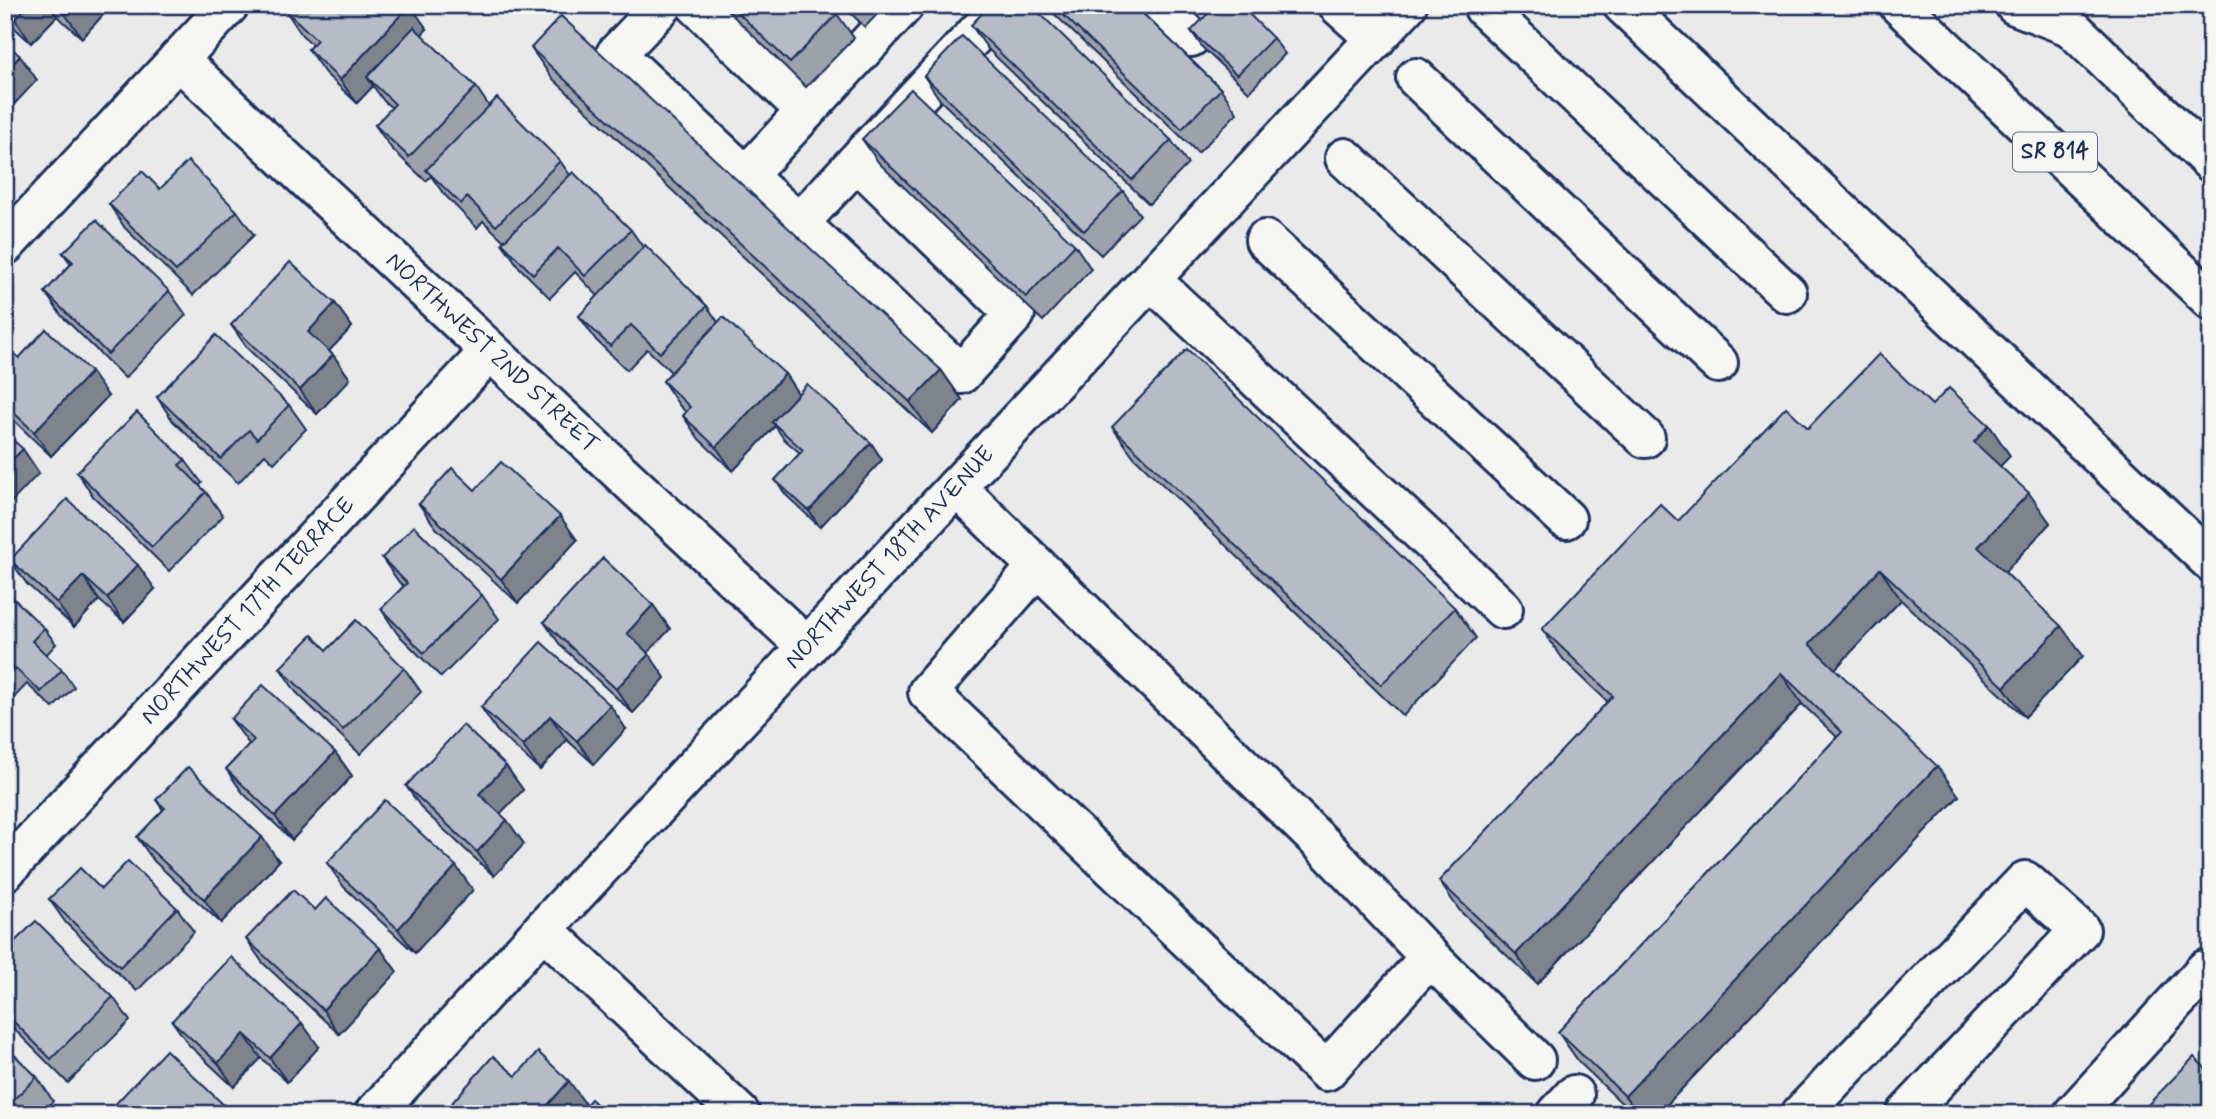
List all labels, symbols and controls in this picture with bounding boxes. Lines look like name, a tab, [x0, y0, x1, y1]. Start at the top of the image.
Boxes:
road number: SR 814	[2013, 132, 2097, 172]
street label: NORTHWEST 2ND STREET	[379, 246, 605, 460]
street label: NORTHWEST 18TH AVENUE	[778, 440, 1002, 676]
street label: NORTHWEST 17TH TERRACE	[134, 490, 362, 731]

